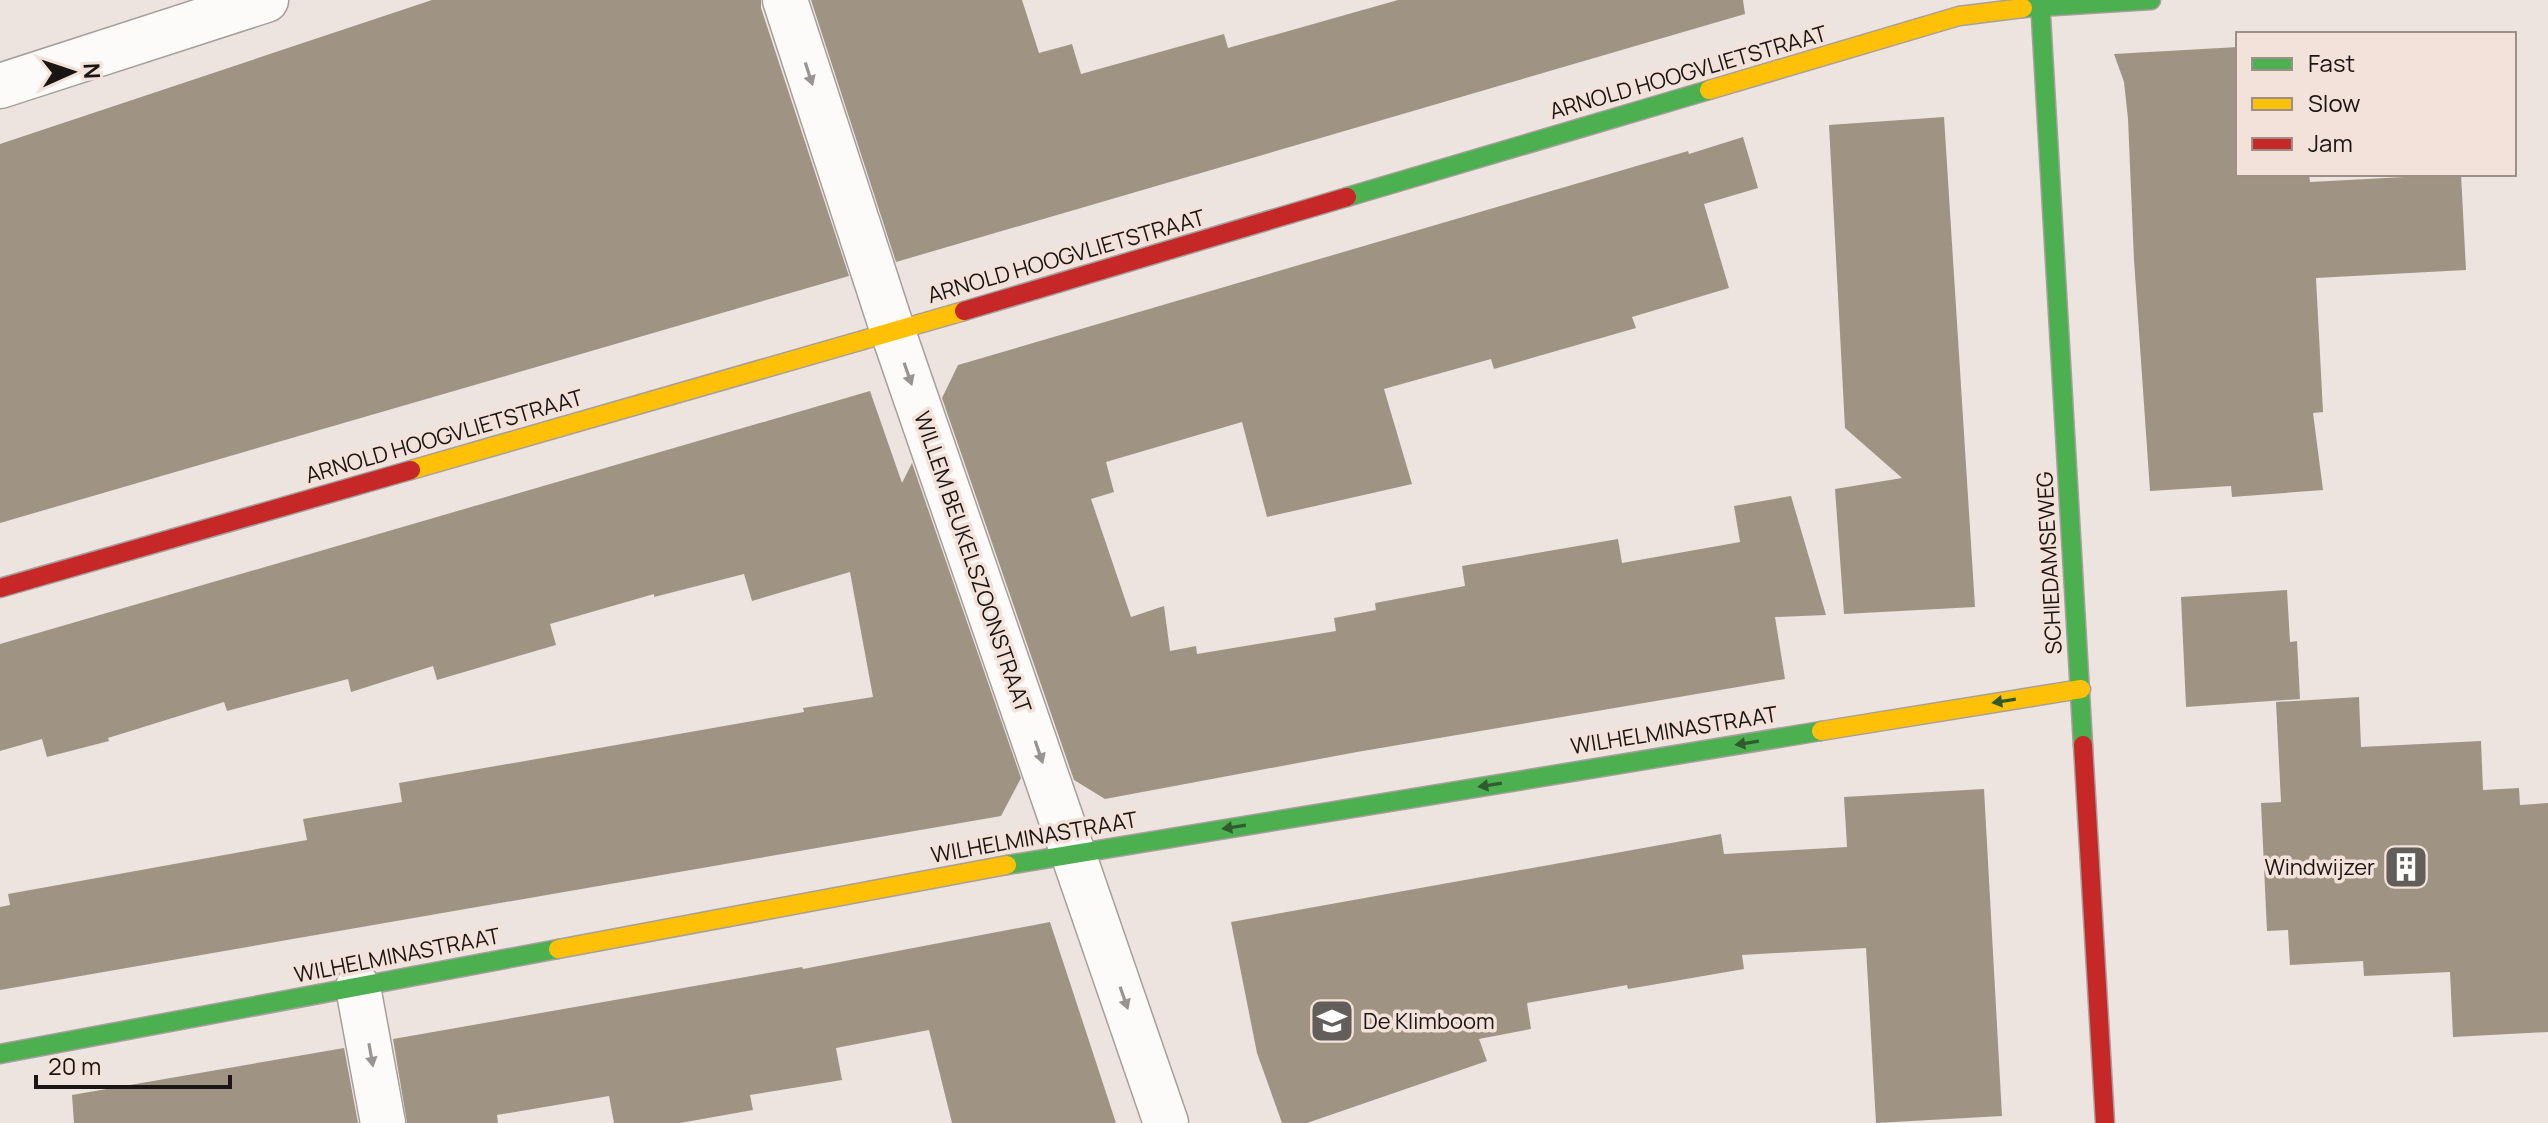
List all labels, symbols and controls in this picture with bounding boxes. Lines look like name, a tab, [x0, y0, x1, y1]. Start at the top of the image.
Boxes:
street label: ARNOLD HOOGVLIETSTRAAT	[1546, 18, 1830, 126]
north arrow	[32, 32, 112, 112]
legend	[2236, 32, 2516, 176]
text: Fast	[2308, 46, 2355, 79]
text: N	[77, 62, 107, 80]
one-way arrow	[803, 62, 816, 86]
text: Slow	[2308, 86, 2361, 119]
text: Jam	[2308, 126, 2353, 159]
street label: ARNOLD HOOGVLIETSTRAAT	[924, 202, 1208, 310]
one-way arrow	[902, 363, 915, 387]
street label: ARNOLD HOOGVLIETSTRAAT	[302, 382, 586, 490]
street label: WILLEM BEUKELSZOONSTRAAT	[907, 407, 1039, 717]
street label: SCHIEDAMSEWEG	[2029, 471, 2069, 655]
one-way arrow	[1991, 695, 2016, 707]
street label: WILHELMINASTRAAT	[1568, 699, 1780, 761]
one-way arrow	[1734, 737, 1759, 750]
one-way arrow	[1033, 740, 1046, 764]
one-way arrow	[1478, 779, 1503, 792]
street label: WILHELMINASTRAAT	[928, 804, 1140, 870]
one-way arrow	[1221, 821, 1246, 834]
building icon: Windwijzer	[2382, 843, 2430, 891]
place label: Windwijzer	[2265, 852, 2375, 882]
street label: WILHELMINASTRAAT	[292, 920, 502, 990]
one-way arrow	[1118, 986, 1130, 1010]
school or university icon: De Klimboom	[1308, 997, 1356, 1045]
place label: De Klimboom	[1363, 1006, 1495, 1036]
scale bar	[36, 1039, 230, 1089]
one-way arrow	[365, 1043, 377, 1068]
text: 20 m	[48, 1049, 101, 1082]

